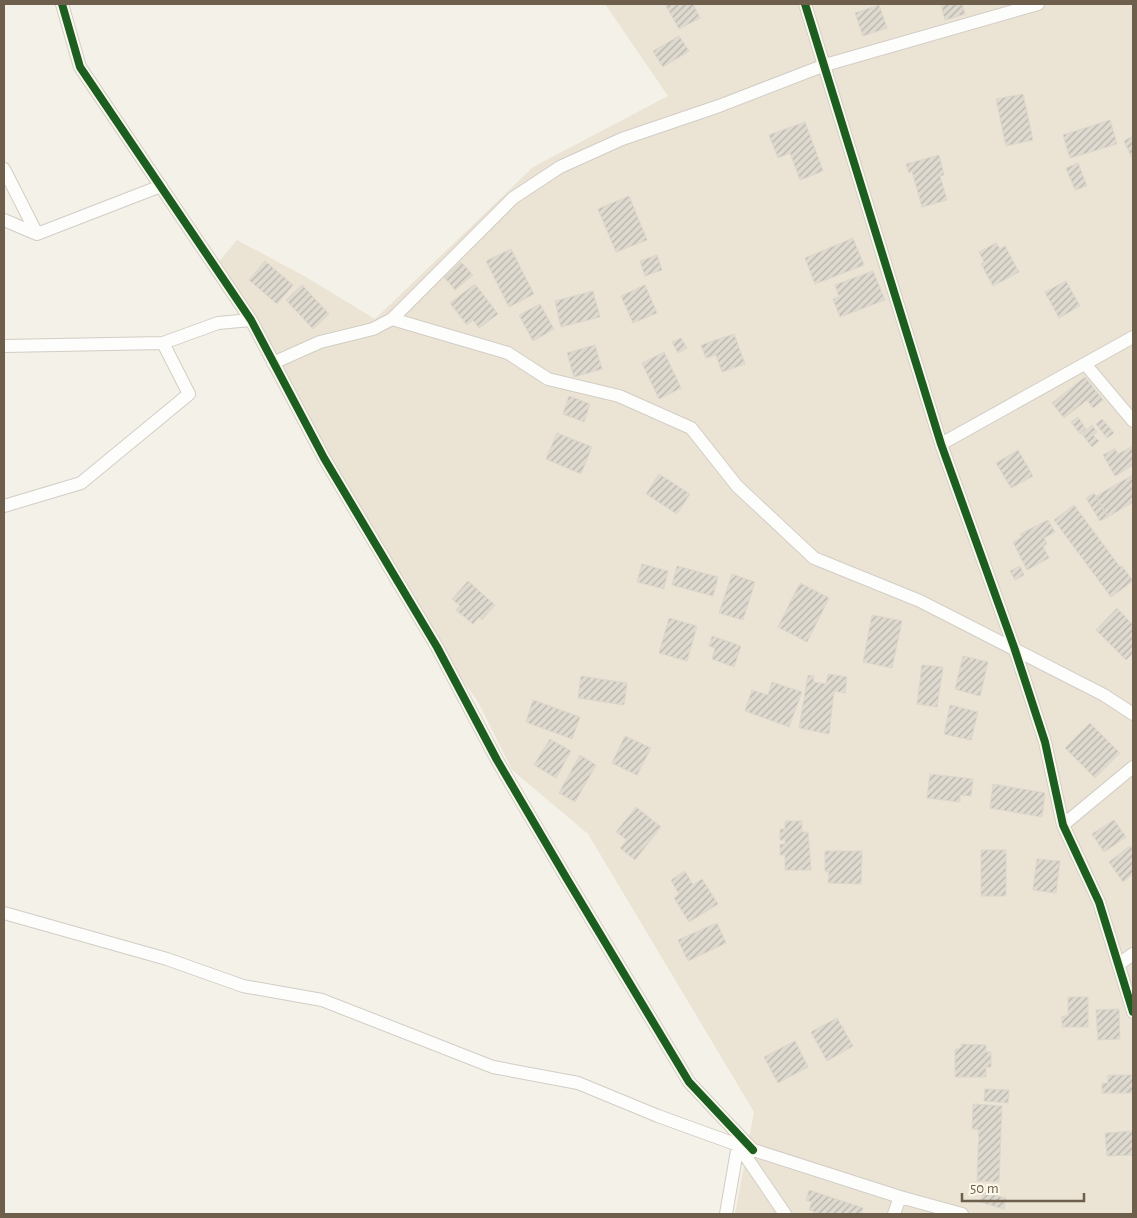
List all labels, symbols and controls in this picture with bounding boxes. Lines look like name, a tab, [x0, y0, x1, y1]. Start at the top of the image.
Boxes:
scale bar	[962, 1170, 1084, 1202]
text: 50 m	[970, 1181, 999, 1196]

